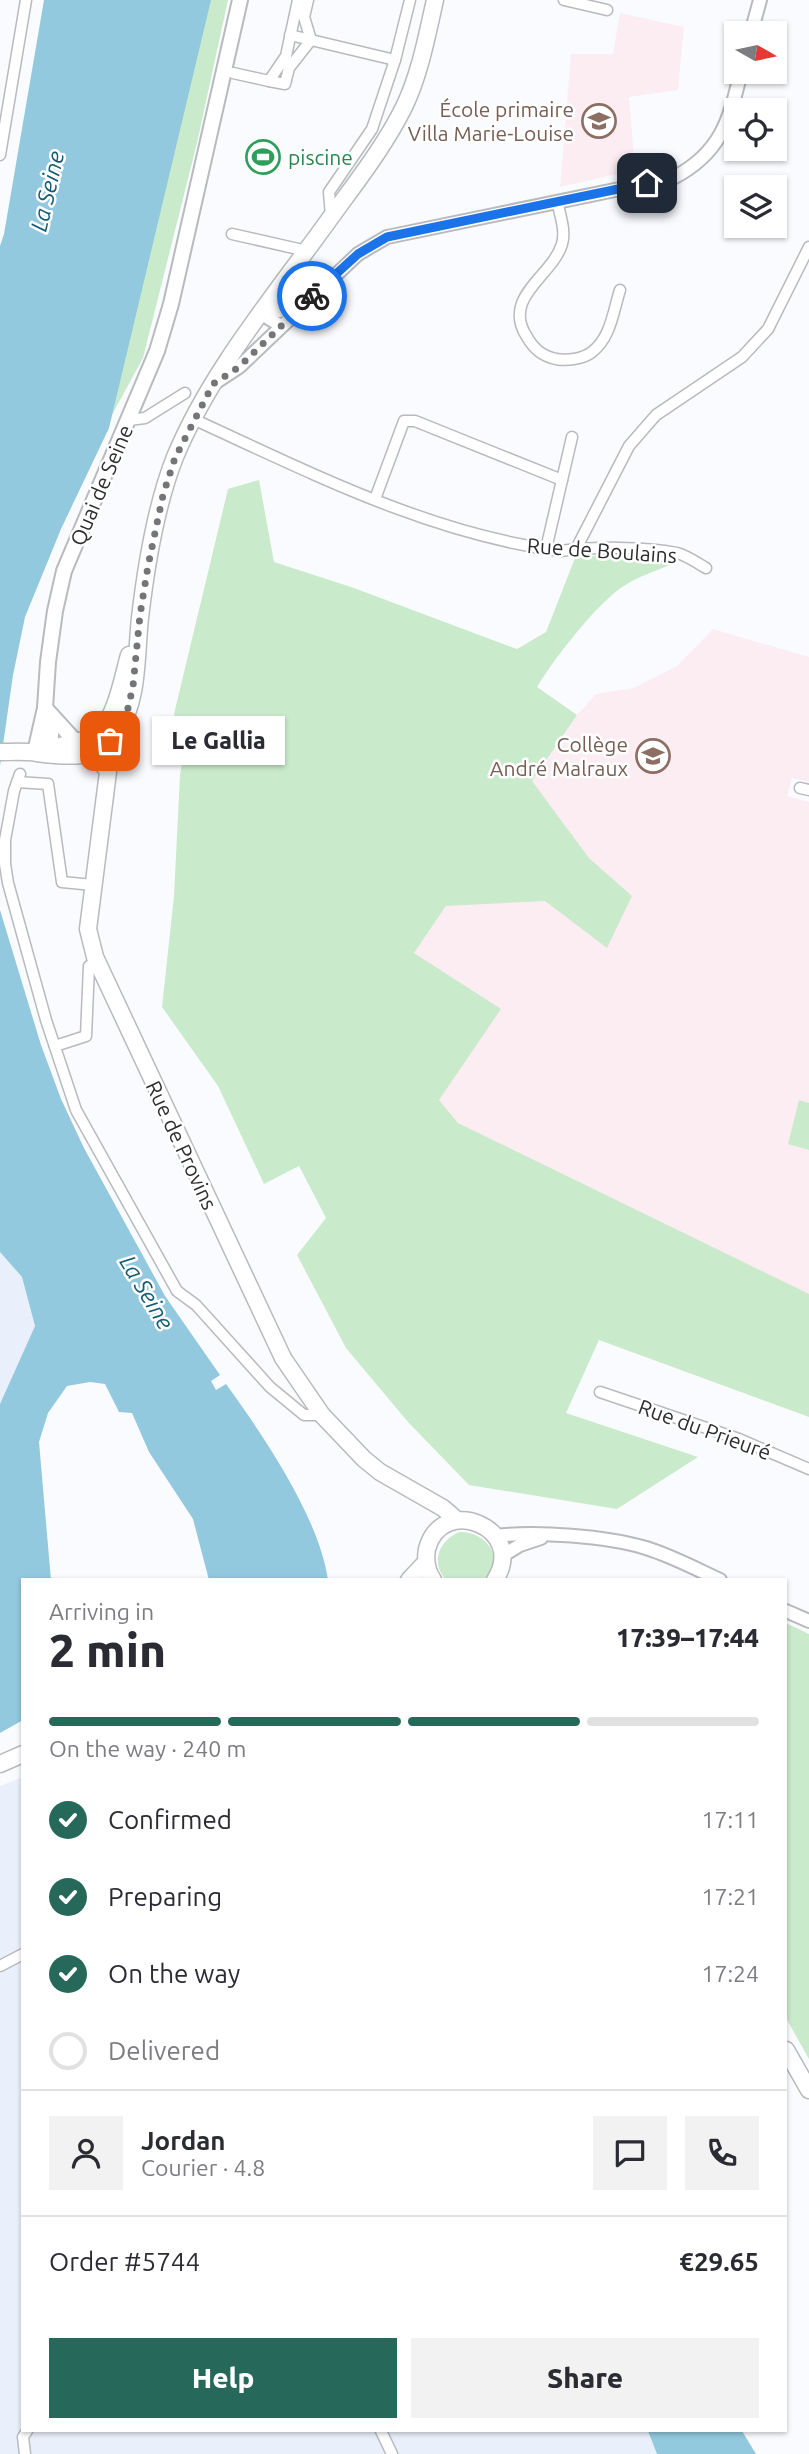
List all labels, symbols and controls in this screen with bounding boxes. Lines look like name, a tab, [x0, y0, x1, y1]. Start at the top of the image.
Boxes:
north arrow	[724, 21, 788, 84]
map controls	[724, 21, 787, 238]
place label: École primaire Villa Marie-Louise	[408, 97, 574, 145]
button: locate	[724, 98, 787, 161]
school or university icon: École primaire Villa Marie-Louise	[580, 102, 618, 140]
sports icon: piscine	[244, 138, 282, 176]
place label: piscine	[288, 145, 353, 169]
water label: La Seine	[26, 148, 68, 234]
pin	[617, 153, 677, 213]
icon: home	[628, 164, 666, 202]
button: layers	[724, 175, 787, 238]
courier	[277, 261, 347, 331]
icon: bike	[293, 277, 331, 315]
street label: Quai de Seine	[65, 421, 137, 549]
street label: Rue de Boulains	[526, 533, 678, 567]
pin	[80, 711, 140, 771]
callout: Le Gallia	[152, 716, 285, 766]
icon: bag	[91, 722, 129, 760]
text: Le Gallia	[171, 728, 266, 753]
place label: Collège André Malraux	[490, 732, 628, 780]
school or university icon: Collège André Malraux	[634, 737, 672, 775]
street label: Rue de Provins	[142, 1077, 222, 1213]
water label: La Seine	[115, 1251, 179, 1334]
street label: Rue du Prieuré	[635, 1394, 775, 1464]
text: Arriving in	[49, 1599, 154, 1624]
text: 17:39–17:44	[616, 1623, 759, 1652]
text: 2 min	[49, 1624, 166, 1676]
text: On the way · 240 m	[49, 1736, 246, 1761]
icon: check	[49, 1801, 87, 1839]
text: Confirmed	[108, 1805, 232, 1834]
text: 17:11	[701, 1807, 759, 1832]
icon: check	[49, 1878, 87, 1916]
text: Preparing	[108, 1882, 222, 1911]
text: 17:21	[701, 1884, 759, 1909]
icon: check	[49, 1955, 87, 1993]
text: On the way	[108, 1959, 240, 1988]
text: 17:24	[701, 1961, 759, 1986]
text: Delivered	[108, 2036, 220, 2065]
button: person	[49, 2116, 123, 2190]
button: chat	[593, 2116, 667, 2190]
button: phone	[685, 2116, 759, 2190]
text: Jordan	[141, 2126, 226, 2155]
text: Courier · 4.8	[141, 2155, 265, 2180]
text: Order #5744	[49, 2247, 200, 2276]
text: €29.65	[679, 2247, 759, 2276]
button: Help	[49, 2338, 397, 2418]
button: Share	[411, 2338, 759, 2418]

